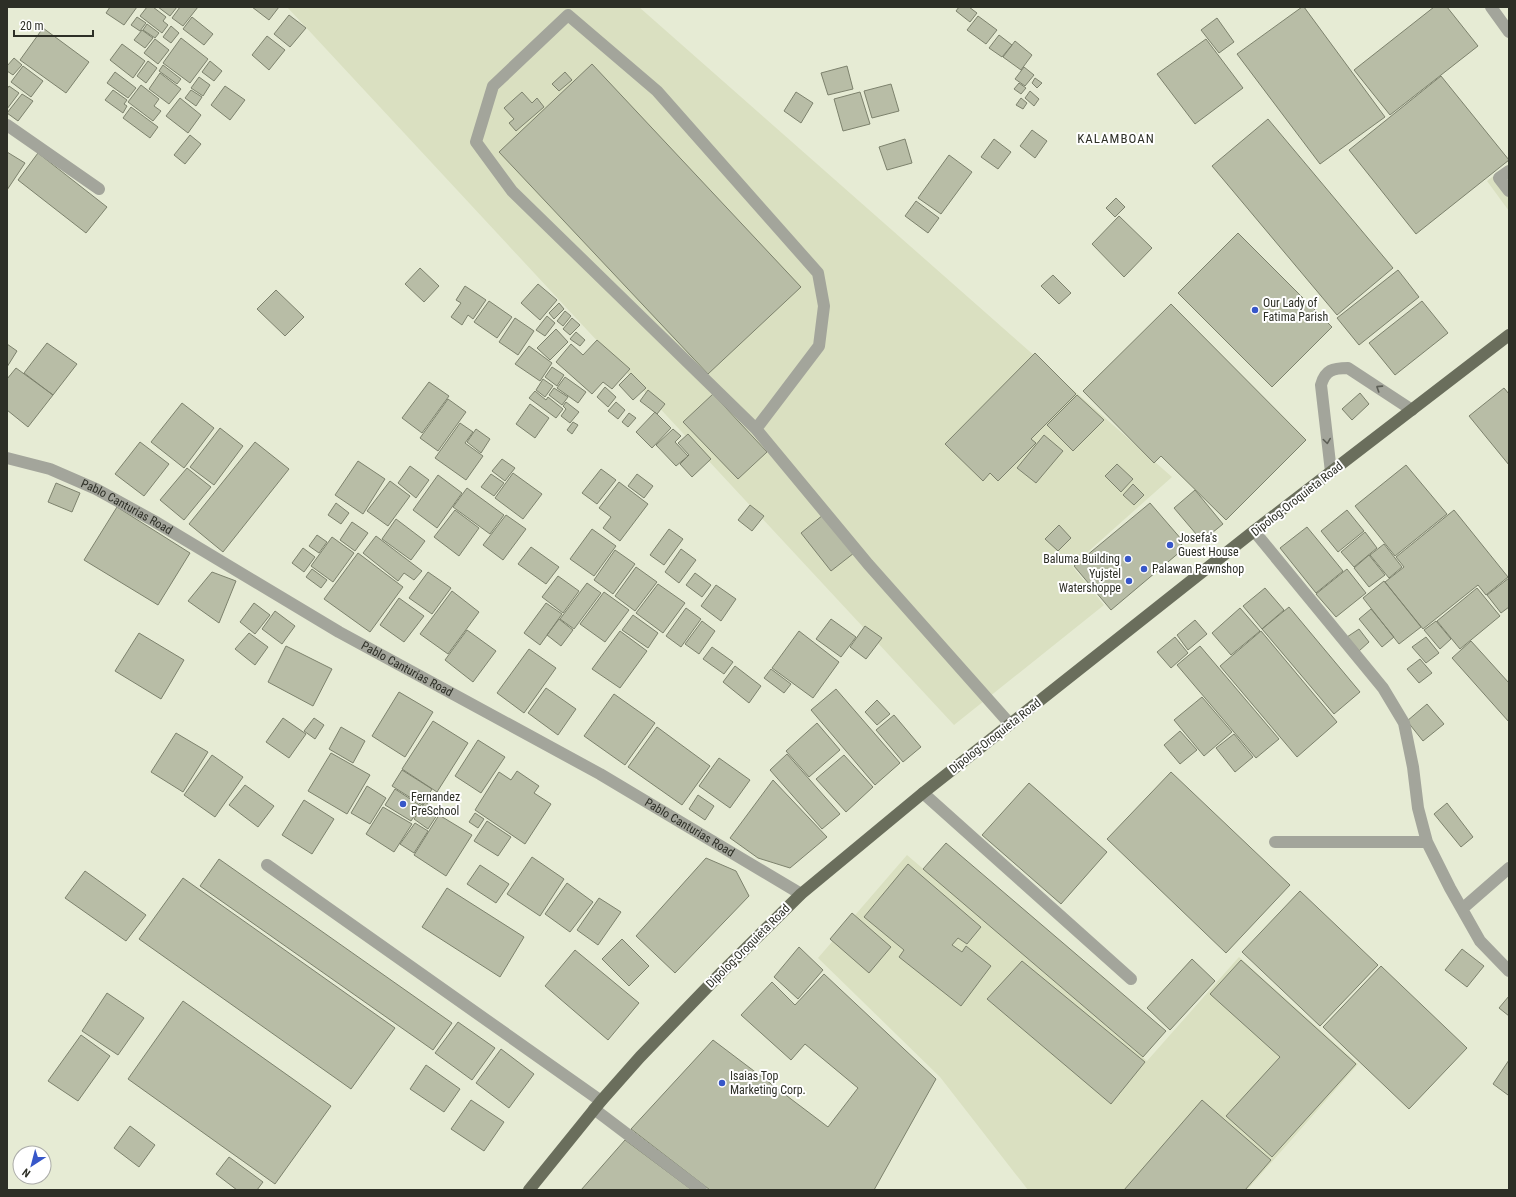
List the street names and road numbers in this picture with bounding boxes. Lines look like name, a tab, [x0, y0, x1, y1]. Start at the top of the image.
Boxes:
street label: Dipolog-Oroquieta Road	[1248, 459, 1346, 539]
street label: Pablo Canturias Road	[79, 476, 175, 537]
street label: Pablo Canturias Road	[359, 638, 455, 700]
street label: Dipolog-Oroquieta Road	[946, 696, 1044, 776]
street label: Pablo Canturias Road	[642, 795, 737, 860]
street label: Dipolog-Oroquieta Road	[703, 901, 793, 991]

